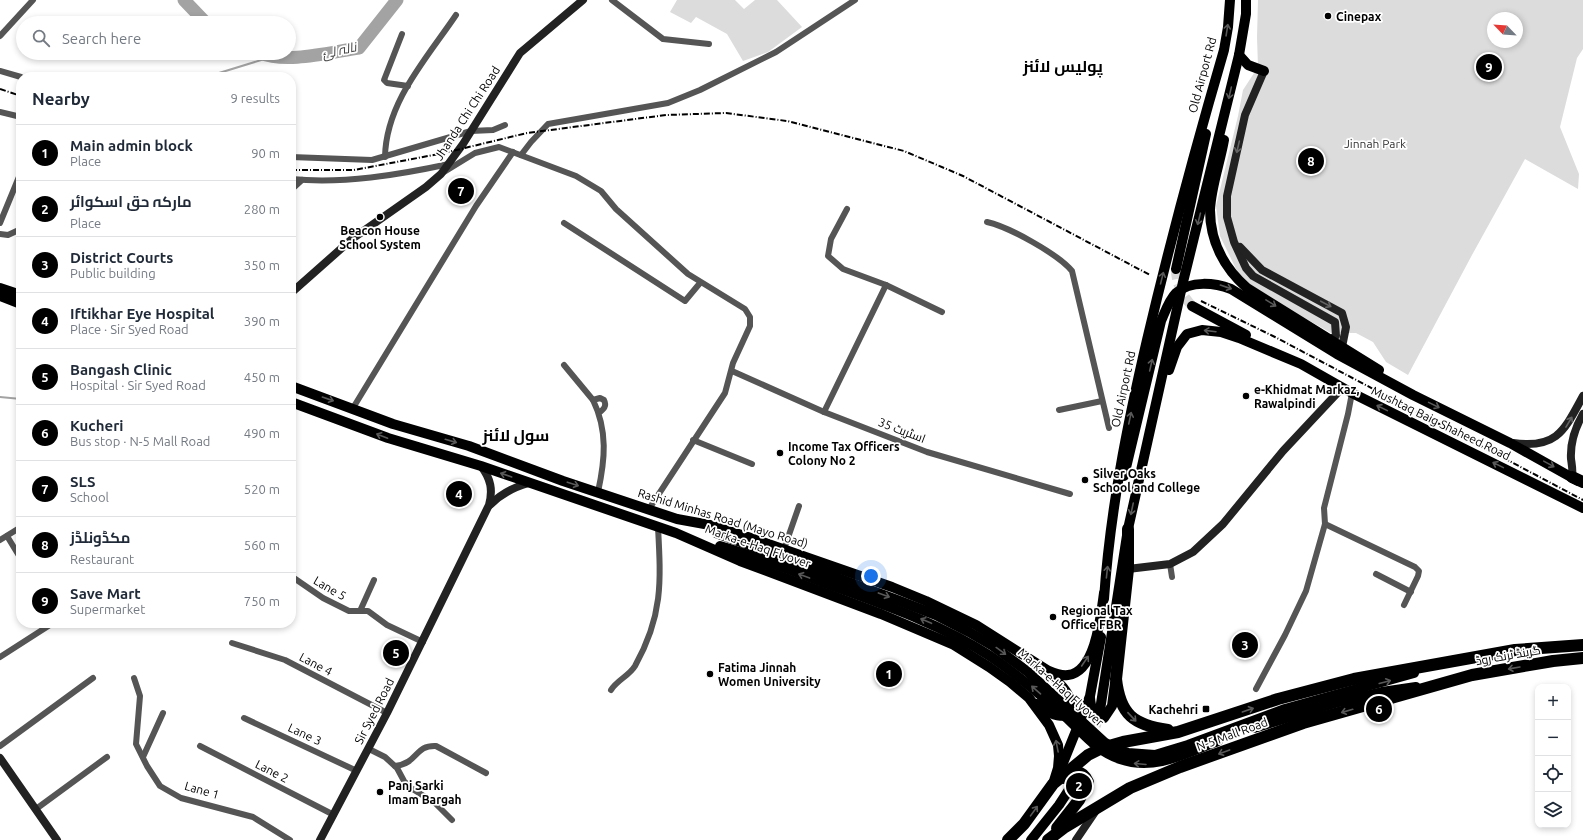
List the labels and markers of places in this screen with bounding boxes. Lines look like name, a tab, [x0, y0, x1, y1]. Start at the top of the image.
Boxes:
place label: Cinepax	[1336, 10, 1382, 23]
marker: Cinepax	[1323, 11, 1333, 21]
pin: 9	[1476, 52, 1502, 82]
pin: 8	[1298, 146, 1324, 176]
pin: 7	[448, 176, 474, 206]
marker: Beacon House School System	[375, 212, 385, 222]
place label: Beacon House School System	[339, 224, 421, 251]
place label: e-Khidmat Markaz, Rawalpindi	[1254, 383, 1360, 410]
marker: e-Khidmat Markaz, Rawalpindi	[1241, 391, 1251, 401]
place label: Income Tax Officers Colony No 2	[788, 440, 900, 467]
marker: Income Tax Officers Colony No 2	[775, 448, 785, 458]
place label: Silver Oaks School and College	[1093, 467, 1200, 494]
marker: Silver Oaks School and College	[1080, 475, 1090, 485]
pin: 4	[446, 479, 472, 509]
place label: Regional Tax Office FBR	[1061, 604, 1133, 631]
marker: Regional Tax Office FBR	[1048, 612, 1058, 622]
pin: 3	[1232, 630, 1258, 660]
pin: 5	[383, 638, 409, 668]
pin: 1	[876, 659, 902, 689]
place label: Fatima Jinnah Women University	[718, 661, 821, 688]
marker: Fatima Jinnah Women University	[705, 669, 715, 679]
pin: 6	[1366, 694, 1392, 724]
place label: Kachehri	[1148, 703, 1198, 716]
marker: Kachehri	[1201, 704, 1211, 714]
pin: 2	[1066, 771, 1092, 801]
place label: Panj Sarki Imam Bargah	[388, 779, 462, 806]
marker: Panj Sarki Imam Bargah	[375, 787, 385, 797]

